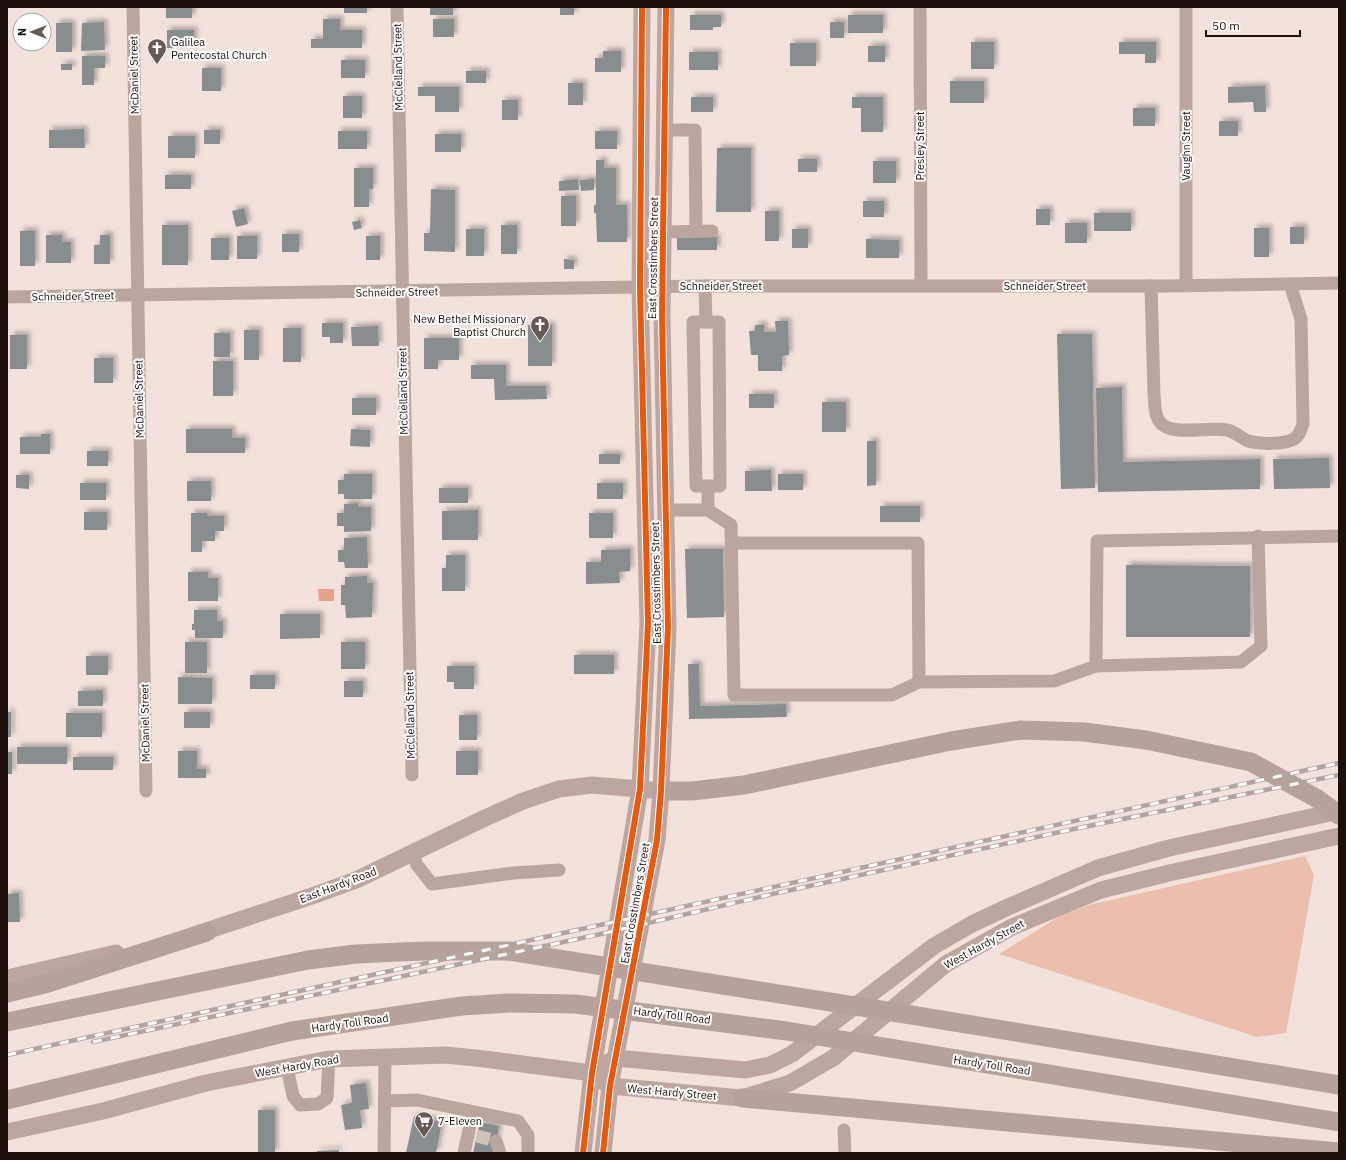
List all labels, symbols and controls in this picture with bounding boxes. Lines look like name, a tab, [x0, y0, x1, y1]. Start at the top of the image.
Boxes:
north arrow	[12, 12, 52, 52]
scale bar	[1206, 12, 1300, 38]
text: 50 m	[1212, 18, 1240, 33]
street label: McClelland Street	[390, 23, 406, 111]
text: N	[15, 28, 29, 36]
street label: McDaniel Street	[126, 35, 142, 114]
place label: Galilea Pentecostal Church	[171, 35, 267, 62]
church icon: Galilea Pentecostal Church	[146, 37, 168, 65]
street label: Presley Street	[913, 111, 927, 181]
street label: Vaughn Street	[1179, 111, 1193, 181]
street label: East Crosstimbers Street	[645, 197, 661, 319]
street label: Schneider Street	[680, 279, 762, 293]
street label: Schneider Street	[1004, 279, 1086, 293]
street label: Schneider Street	[356, 284, 438, 300]
street label: Schneider Street	[32, 288, 114, 304]
place label: New Bethel Missionary Baptist Church	[413, 312, 527, 339]
church icon: New Bethel Missionary Baptist Church	[529, 314, 551, 342]
street label: McClelland Street	[395, 347, 411, 435]
street label: McDaniel Street	[131, 359, 147, 438]
street label: East Crosstimbers Street	[648, 522, 664, 644]
street label: McClelland Street	[402, 671, 418, 759]
street label: McDaniel Street	[137, 683, 153, 762]
street label: East Crosstimbers Street	[617, 841, 653, 964]
street label: East Hardy Road	[297, 864, 379, 906]
street label: West Hardy Street	[941, 916, 1027, 972]
street label: Hardy Toll Road	[633, 1003, 711, 1027]
street label: Hardy Toll Road	[311, 1011, 389, 1035]
street label: West Hardy Road	[254, 1052, 340, 1080]
street label: Hardy Toll Road	[953, 1052, 1031, 1078]
street label: West Hardy Street	[627, 1081, 717, 1103]
supermarket icon: 7-Eleven	[413, 1110, 435, 1138]
place label: 7-Eleven	[438, 1114, 482, 1128]

